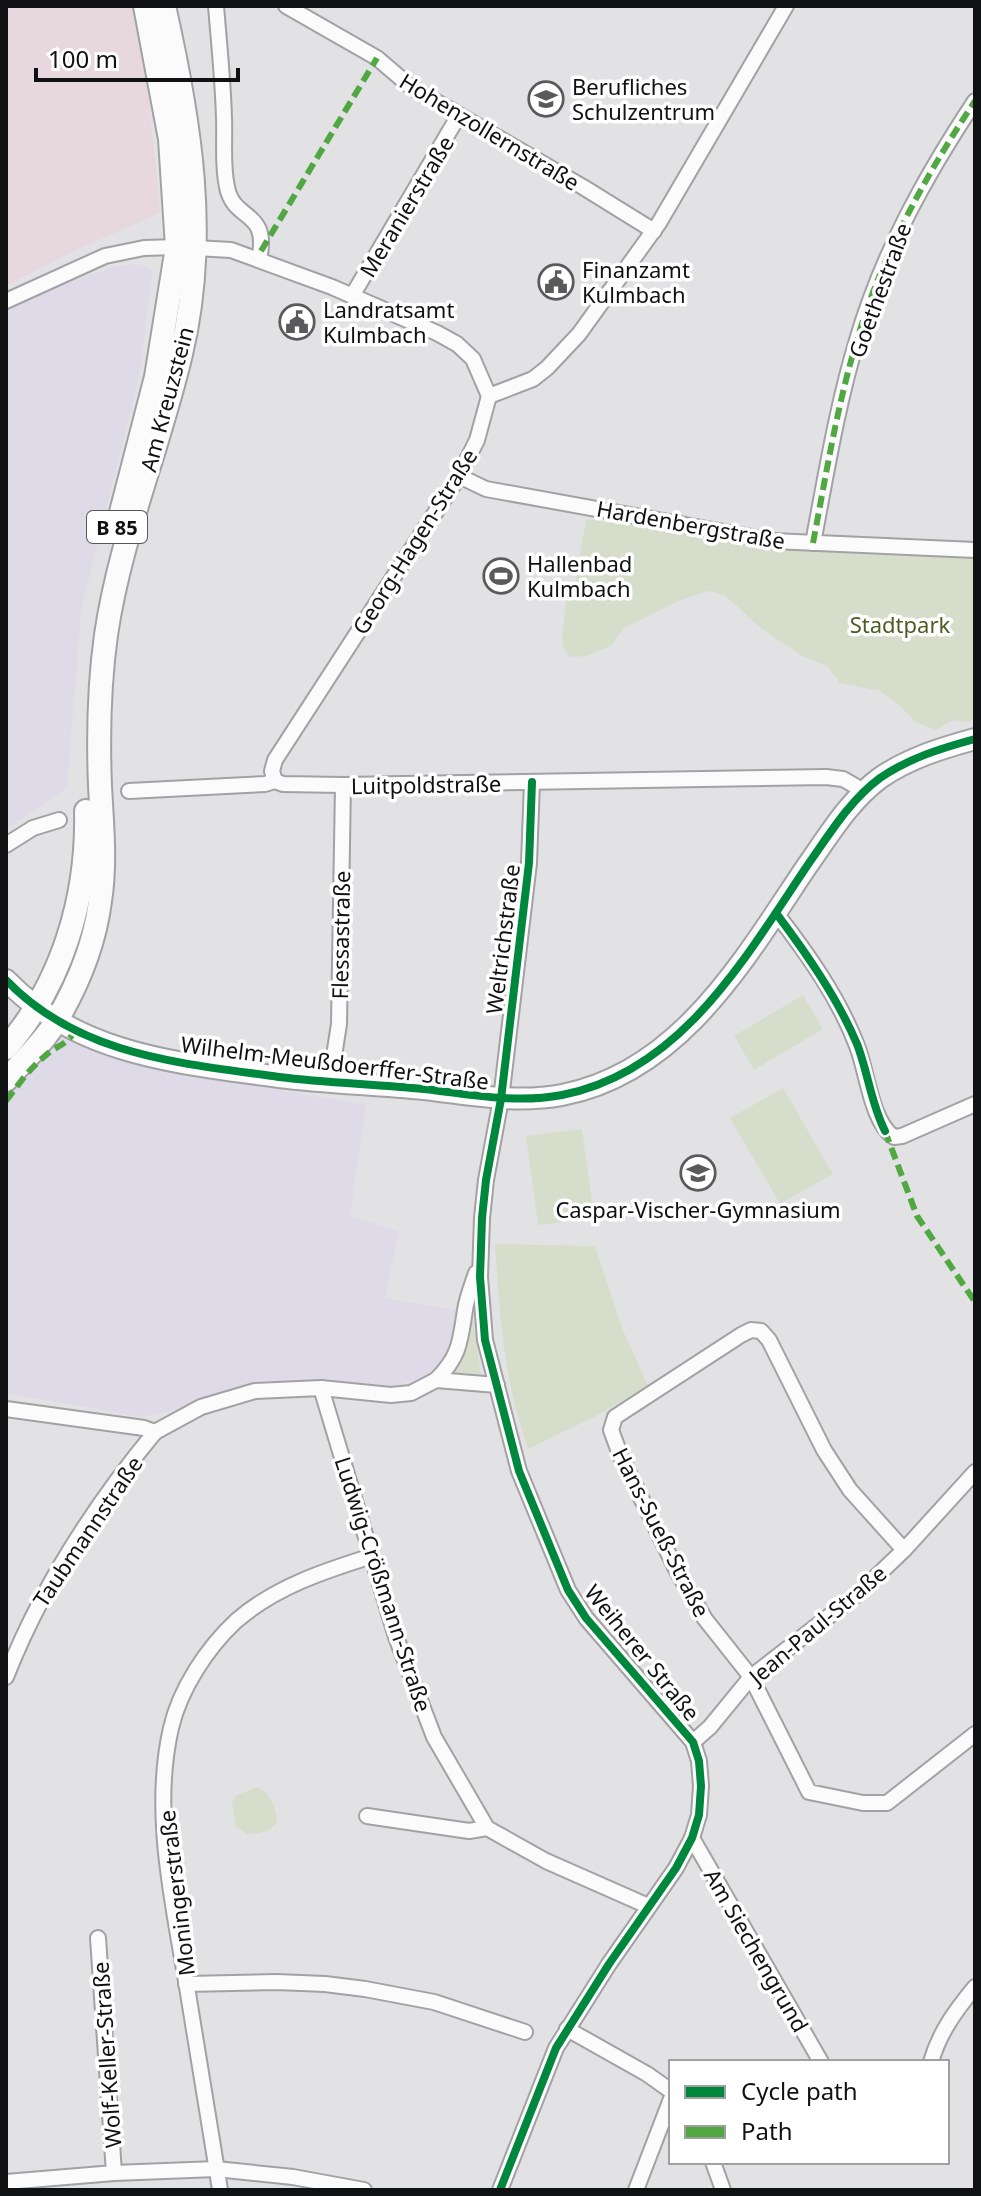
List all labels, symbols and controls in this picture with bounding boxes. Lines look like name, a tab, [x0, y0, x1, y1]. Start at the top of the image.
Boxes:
scale bar	[36, 32, 238, 82]
text: 100 m	[48, 42, 118, 75]
street label: Hohenzollernstraße	[394, 65, 586, 197]
place label: Berufliches Schulzentrum	[572, 71, 715, 126]
school or university icon: Berufliches Schulzentrum	[527, 80, 565, 118]
street label: Meranierstraße	[352, 130, 460, 282]
street label: Goethestraße	[841, 218, 917, 362]
place label: Finanzamt Kulmbach	[582, 254, 690, 309]
public building icon: Finanzamt Kulmbach	[537, 263, 575, 301]
place label: Landratsamt Kulmbach	[323, 294, 454, 349]
public building icon: Landratsamt Kulmbach	[278, 303, 316, 341]
street label: Am Kreuzstein	[132, 323, 200, 475]
street label: Georg-Hagen-Straße	[345, 442, 483, 640]
street label: Hardenbergstraße	[594, 493, 788, 555]
road number: B 85	[87, 511, 147, 543]
place label: Hallenbad Kulmbach	[527, 548, 632, 603]
sports icon: Hallenbad Kulmbach	[482, 557, 520, 595]
park label: Stadtpark	[850, 609, 951, 639]
street label: Luitpoldstraße	[350, 768, 502, 800]
street label: Weltrichstraße	[478, 862, 526, 1016]
street label: Flessastraße	[324, 870, 356, 1000]
street label: Wilhelm-Meußdoerffer-Straße	[179, 1028, 491, 1096]
school or university icon: Caspar-Vischer-Gymnasium	[679, 1154, 717, 1192]
place label: Caspar-Vischer-Gymnasium	[555, 1194, 841, 1224]
street label: Hans-Sueß-Straße	[606, 1442, 718, 1622]
street label: Taubmannstraße	[25, 1450, 149, 1612]
street label: Ludwig-Crößmann-Straße	[329, 1453, 439, 1715]
street label: Jean-Paul-Straße	[740, 1558, 892, 1692]
street label: Weiherer Straße	[579, 1578, 707, 1726]
street label: Moningerstraße	[151, 1808, 201, 1978]
street label: Am Siechengrund	[698, 1863, 816, 2037]
street label: Wolf-Keller-Straße	[85, 1961, 127, 2149]
legend	[669, 2060, 949, 2164]
text: Cycle path	[741, 2074, 858, 2107]
text: Path	[741, 2114, 792, 2147]

